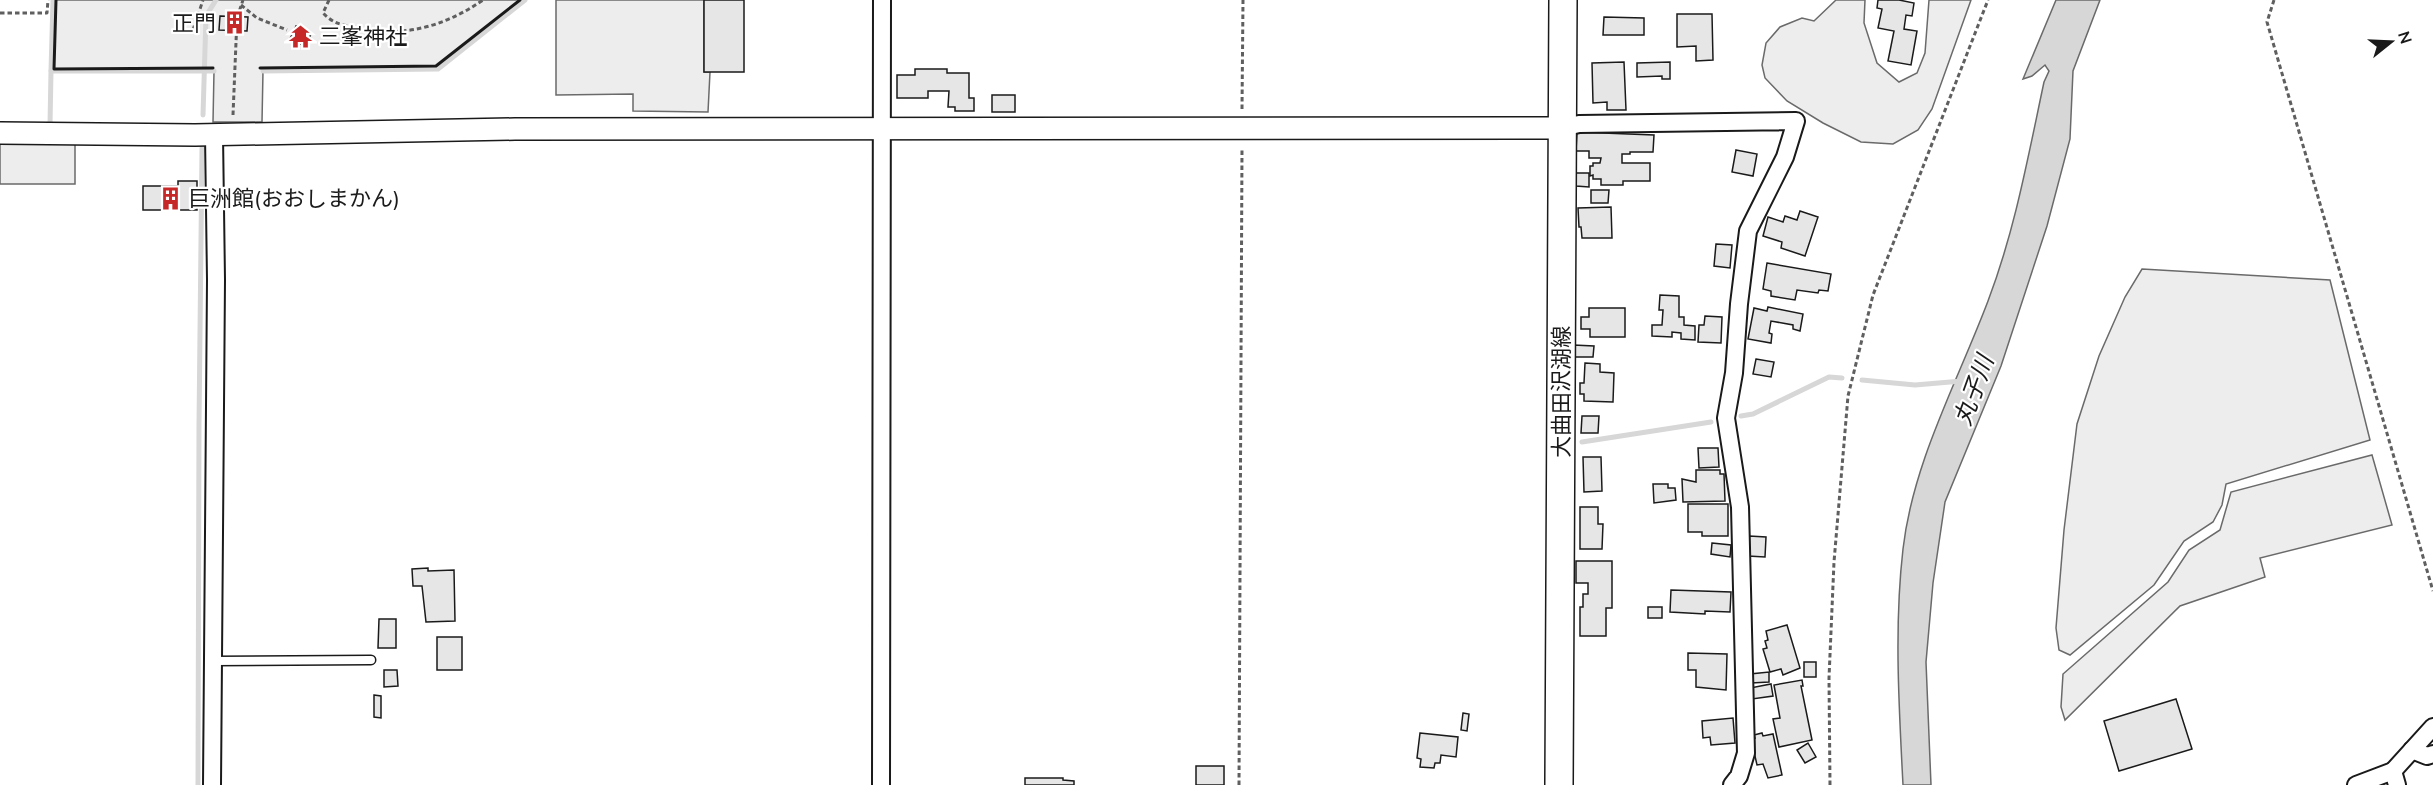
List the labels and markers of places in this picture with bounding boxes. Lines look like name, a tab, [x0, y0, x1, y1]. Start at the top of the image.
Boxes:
place label: 正門	[172, 9, 216, 37]
building icon: 正門	[221, 10, 247, 36]
place label: 三峯神社	[319, 22, 407, 50]
temple icon: 三峯神社	[288, 23, 314, 49]
place label: 巨洲館(おおしまかん)	[188, 184, 400, 212]
building icon: 巨洲館(おおしまかん)	[157, 185, 183, 211]

